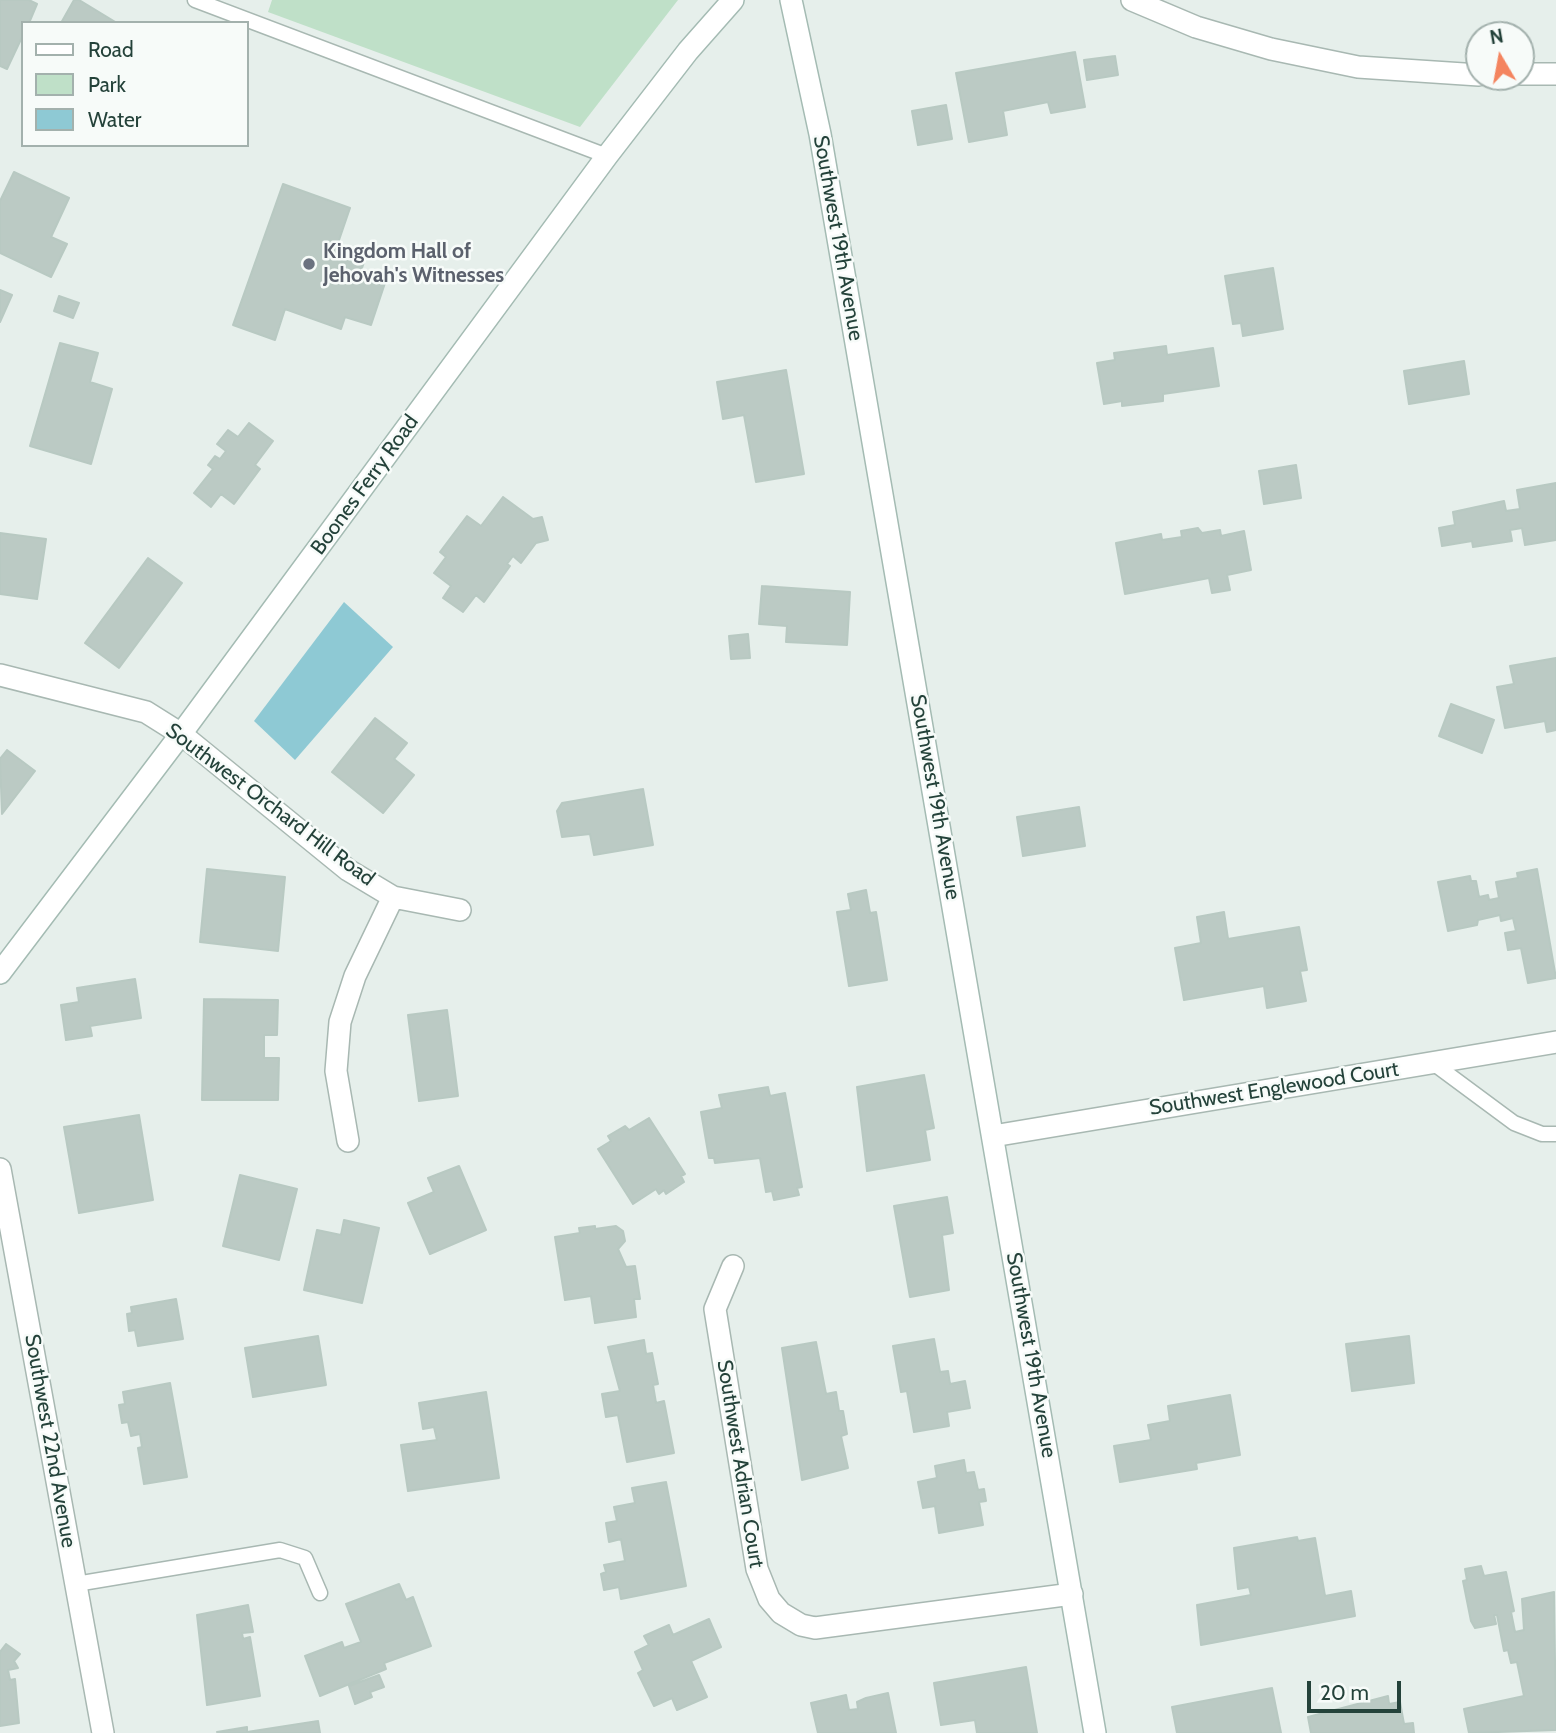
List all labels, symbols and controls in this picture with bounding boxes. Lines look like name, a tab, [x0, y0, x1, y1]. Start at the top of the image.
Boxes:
legend	[21, 21, 248, 147]
north arrow	[1465, 21, 1535, 91]
text: N	[1488, 24, 1505, 49]
text: Road	[88, 37, 134, 62]
text: Park	[88, 72, 126, 97]
text: Water	[88, 107, 141, 132]
street label: Southwest 19th Avenue	[808, 133, 868, 343]
place label: Kingdom Hall of Jehovah's Witnesses	[323, 239, 504, 289]
marker: Kingdom Hall of Jehovah's Witnesses	[301, 256, 317, 272]
street label: Boones Ferry Road	[306, 410, 424, 560]
street label: Southwest 19th Avenue	[905, 692, 965, 902]
street label: Southwest Orchard Hill Road	[161, 718, 379, 892]
street label: Southwest Englewood Court	[1147, 1057, 1401, 1121]
street label: Southwest 19th Avenue	[1001, 1250, 1061, 1460]
street label: Southwest 22nd Avenue	[19, 1332, 81, 1550]
street label: Southwest Adrian Court	[711, 1358, 769, 1570]
scale bar	[1311, 1666, 1406, 1710]
text: 20 m	[1320, 1680, 1369, 1705]

